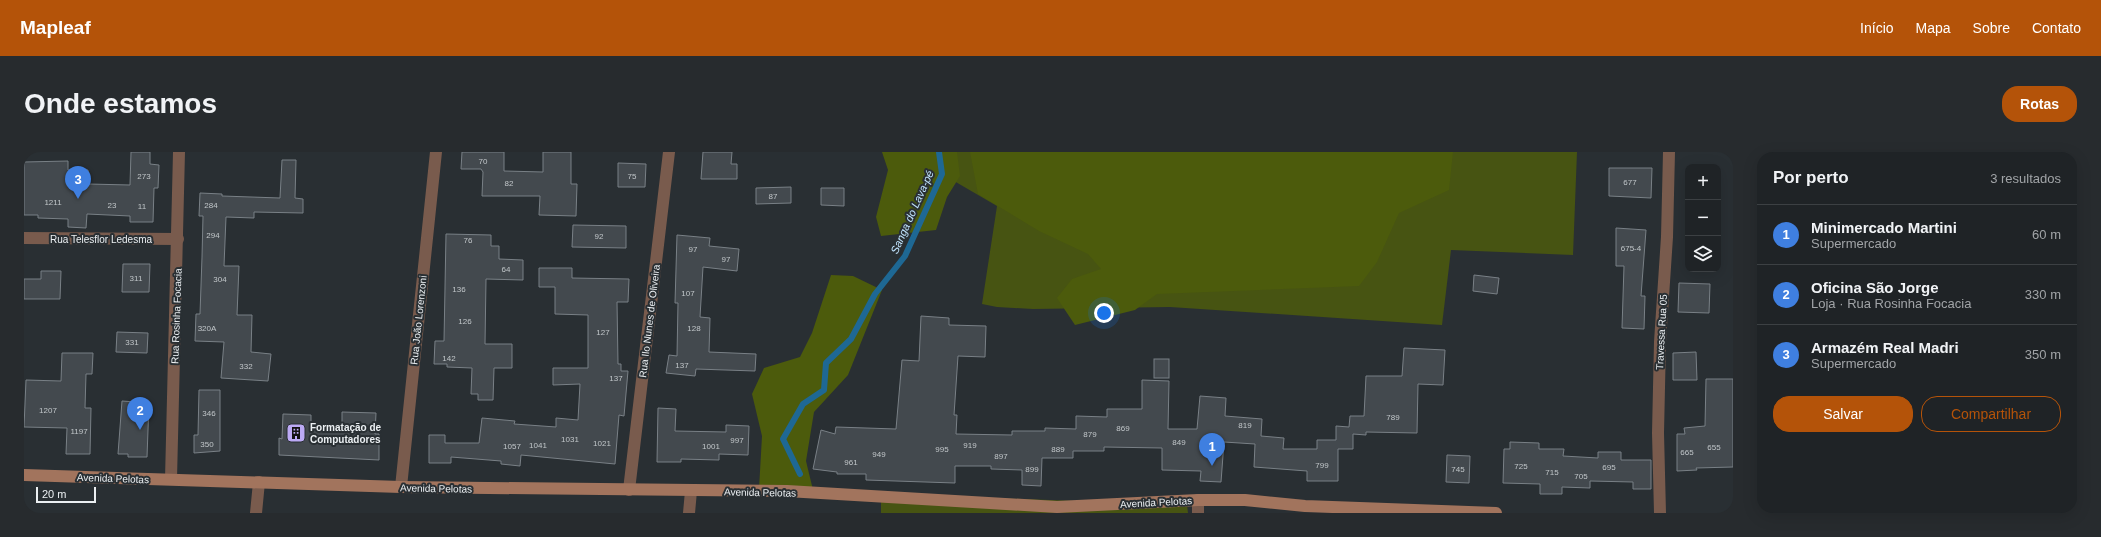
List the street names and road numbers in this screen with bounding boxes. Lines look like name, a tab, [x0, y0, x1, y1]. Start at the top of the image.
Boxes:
street label: Rua Telesflor Ledesma	[50, 234, 152, 245]
street label: Rua Ilo Nunes de Oliveira	[637, 263, 662, 378]
street label: Rua Rosinha Focacia	[169, 268, 184, 364]
street label: Rua João Lorenzoni	[408, 275, 429, 365]
street label: Travessa Rua 05	[1654, 293, 1669, 370]
street label: Avenida Pelotas	[77, 472, 149, 485]
street label: Avenida Pelotas	[400, 482, 472, 495]
street label: Avenida Pelotas	[724, 486, 796, 499]
street label: Avenida Pelotas	[1120, 495, 1192, 510]

